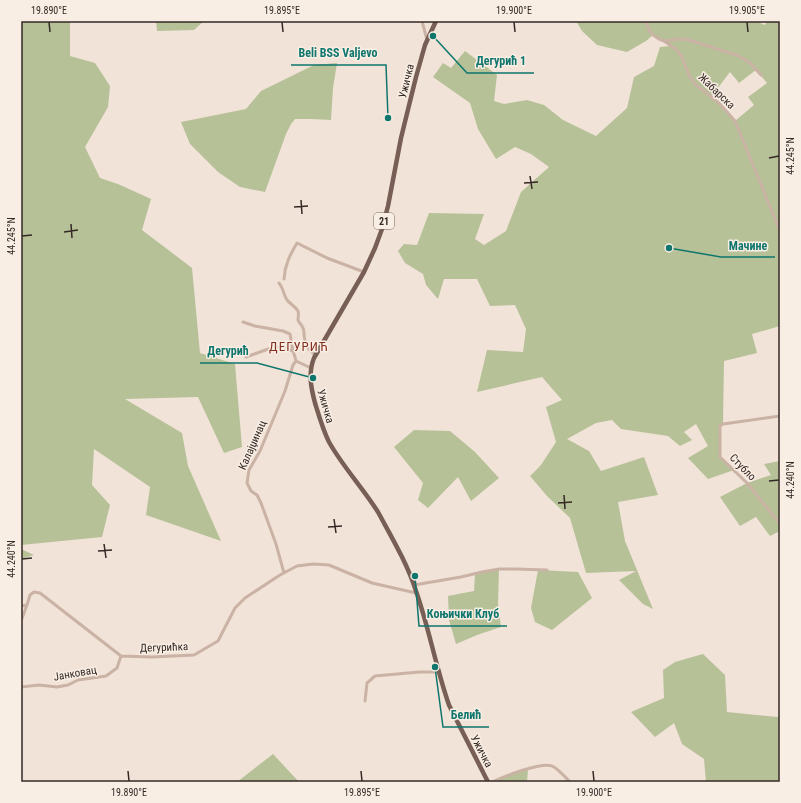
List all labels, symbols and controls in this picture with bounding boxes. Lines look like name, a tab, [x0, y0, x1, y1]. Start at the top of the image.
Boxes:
text: 19.890°E	[31, 5, 67, 16]
text: 19.895°E	[264, 5, 300, 16]
text: 19.900°E	[496, 5, 532, 16]
text: 19.905°E	[729, 5, 765, 16]
callout: Beli BSS Valjevo	[291, 41, 386, 65]
text: Beli BSS Valjevo	[299, 46, 378, 60]
callout: Дегурић 1	[467, 49, 534, 73]
text: Дегурић 1	[476, 54, 526, 68]
street label: Ужичка	[396, 63, 417, 100]
street label: Жабарска	[696, 71, 738, 112]
text: 44.245°N	[785, 137, 796, 175]
road number: 21	[374, 213, 394, 229]
text: 44.245°N	[6, 217, 17, 255]
callout: Мачине	[721, 233, 775, 257]
text: Мачине	[729, 239, 767, 253]
callout: Дегурић	[200, 339, 257, 363]
district label: ДЕГУРИЋ	[269, 339, 329, 354]
text: Дегурић	[207, 344, 249, 358]
street label: Ужичка	[314, 388, 337, 425]
street label: Калајџинац	[236, 418, 269, 472]
street label: Стубло	[727, 451, 759, 484]
text: 44.240°N	[785, 461, 796, 499]
text: 44.240°N	[6, 540, 17, 578]
callout: Коњички Клуб	[419, 602, 507, 626]
text: Коњички Клуб	[427, 607, 499, 621]
street label: Дегурићка	[140, 640, 188, 655]
street label: Јанковац	[53, 663, 98, 684]
callout: Белић	[443, 703, 489, 727]
text: Белић	[451, 708, 481, 722]
street label: Ужичка	[468, 733, 495, 770]
text: 19.890°E	[111, 787, 147, 798]
text: 19.895°E	[344, 787, 380, 798]
text: 19.900°E	[576, 787, 612, 798]

